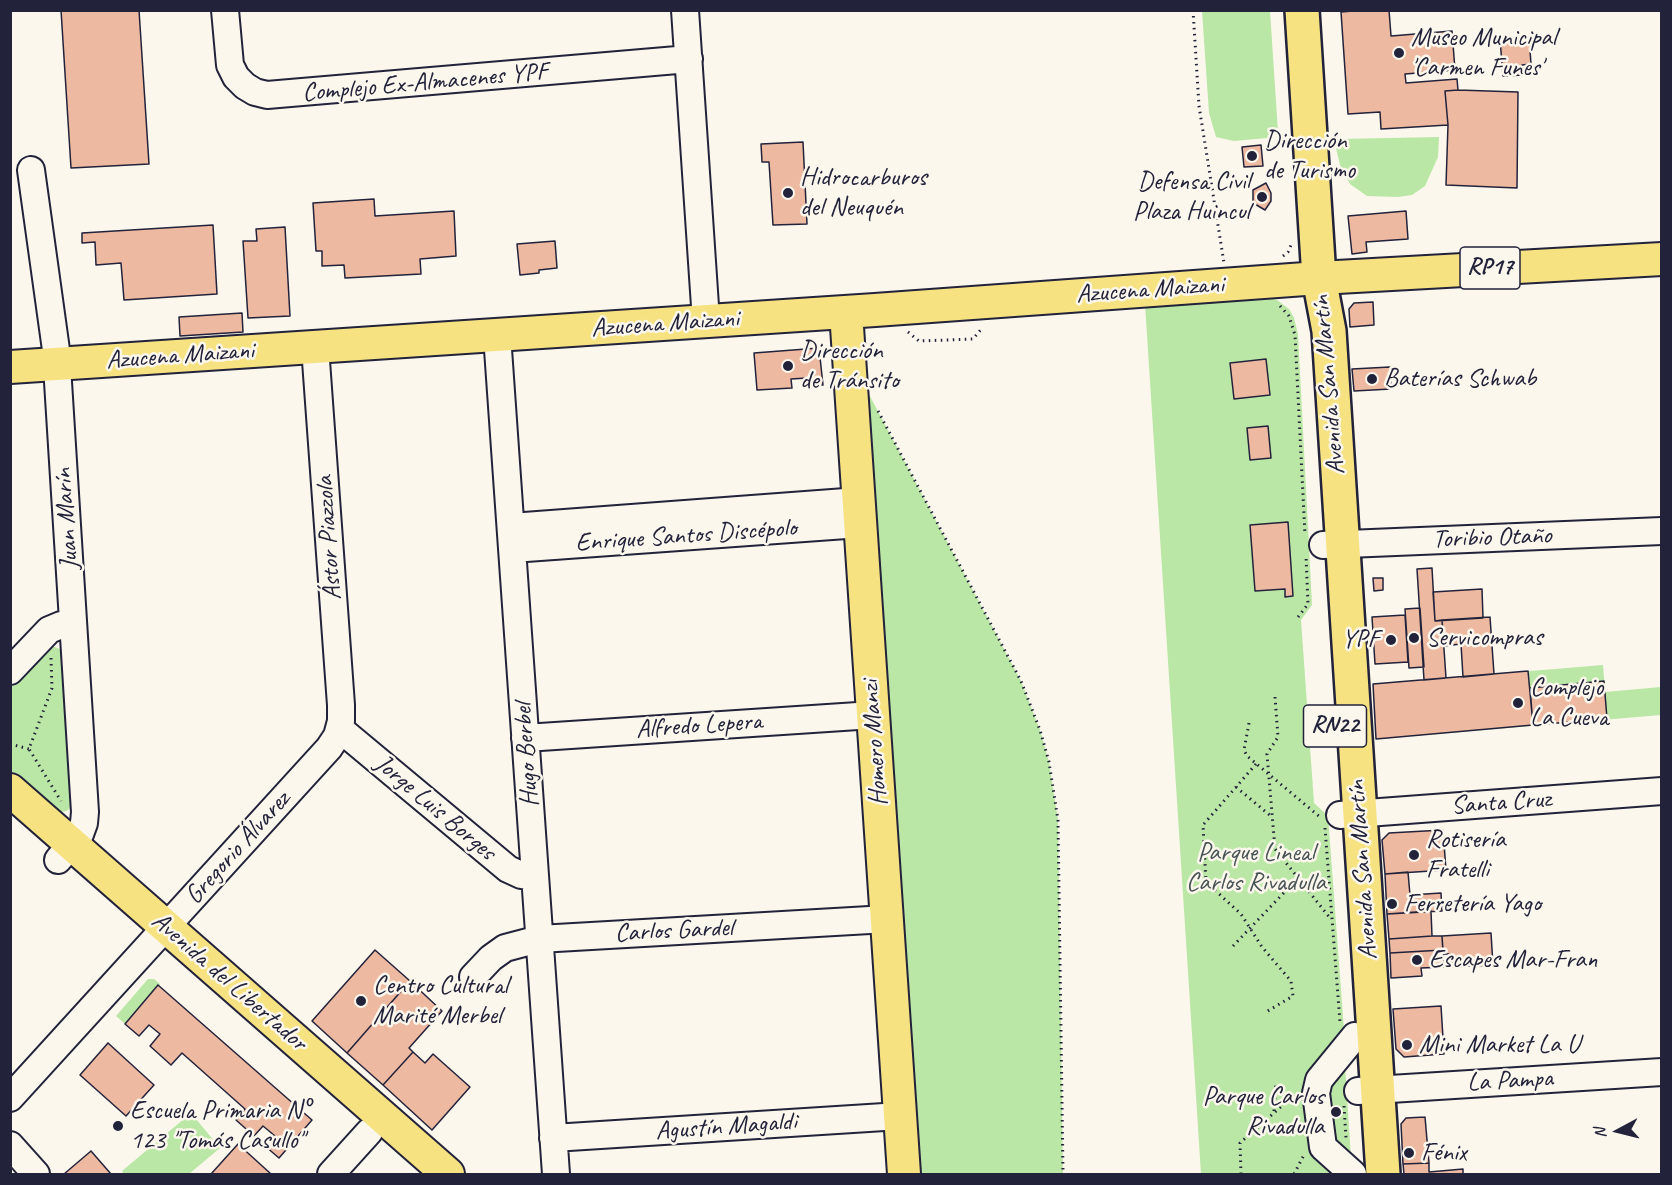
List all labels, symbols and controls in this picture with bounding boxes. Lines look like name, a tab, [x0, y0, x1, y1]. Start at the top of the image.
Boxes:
place label: Museo Municipal 'Carmen Funes'	[1411, 22, 1556, 83]
marker: Museo Municipal 'Carmen Funes'	[1392, 46, 1406, 60]
street label: Complejo Ex-Almacenes YPF	[301, 57, 549, 109]
place label: Dirección de Turismo	[1264, 125, 1355, 186]
marker: Dirección de Turismo	[1245, 149, 1259, 163]
place label: Hidrocarburos del Neuquén	[800, 162, 927, 224]
place label: Defensa Civil Plaza Huincul	[1133, 166, 1250, 228]
marker: Hidrocarburos del Neuquén	[781, 186, 795, 200]
marker: Defensa Civil Plaza Huincul	[1255, 190, 1269, 204]
road number: RP17	[1460, 247, 1520, 289]
street label: Azucena Maizani	[1075, 269, 1225, 311]
street label: Avenida San Martín	[1306, 294, 1352, 476]
street label: Azucena Maizani	[590, 303, 740, 345]
street label: Azucena Maizani	[105, 335, 255, 377]
place label: Dirección de Tránsito	[800, 335, 899, 396]
marker: Dirección de Tránsito	[781, 359, 795, 373]
place label: Baterías Schwab	[1384, 363, 1536, 395]
marker: Baterías Schwab	[1365, 372, 1379, 386]
street label: Juan Marín	[48, 467, 86, 571]
street label: Ástor Piazzola	[309, 475, 349, 601]
street label: Enrique Santos Discépolo	[574, 513, 798, 559]
street label: Toribio Otaño	[1432, 520, 1552, 556]
place label: Servicompras	[1426, 622, 1542, 654]
place label: YPF	[1342, 624, 1379, 656]
marker: Servicompras	[1407, 631, 1421, 645]
marker: YPF	[1384, 633, 1398, 647]
place label: Complejo La Cueva	[1530, 672, 1608, 734]
street label: Homero Manzi	[855, 679, 895, 807]
marker: Complejo La Cueva	[1511, 696, 1525, 710]
street label: Hugo Berbel	[508, 702, 546, 808]
road number: RN22	[1304, 705, 1366, 747]
street label: Alfredo Lepera	[635, 706, 763, 746]
street label: Jorge Luis Borges	[368, 748, 502, 868]
street label: Avenida San Martín	[1341, 779, 1385, 961]
street label: Santa Cruz	[1450, 784, 1552, 822]
street label: Gregorio Álvarez	[179, 785, 297, 911]
place label: Rotisería Fratelli	[1426, 824, 1505, 886]
park label: Parque Lineal Carlos Rivadulla	[1186, 837, 1326, 898]
marker: Rotisería Fratelli	[1407, 848, 1421, 862]
place label: Ferretería Yago	[1404, 888, 1541, 920]
marker: Ferretería Yago	[1385, 897, 1399, 911]
street label: Avenida del Libertador	[145, 906, 313, 1058]
street label: Carlos Gardel	[614, 912, 734, 950]
place label: Escapes Mar-Fran	[1429, 944, 1597, 976]
marker: Escapes Mar-Fran	[1410, 953, 1424, 967]
place label: Centro Cultural Marité Merbel	[373, 970, 508, 1032]
marker: Centro Cultural Marité Merbel	[354, 994, 368, 1008]
place label: Mini Market La U	[1419, 1029, 1579, 1061]
marker: Mini Market La U	[1400, 1038, 1414, 1052]
street label: La Pampa	[1466, 1063, 1554, 1099]
place label: Parque Carlos Rivadulla	[1203, 1081, 1324, 1142]
place label: Escuela Primaria N° 123 "Tomás Casullo"	[130, 1095, 309, 1156]
north arrow	[1588, 1101, 1648, 1161]
marker: Parque Carlos Rivadulla	[1329, 1105, 1343, 1119]
street label: Agustín Magaldi	[654, 1107, 798, 1147]
marker: Escuela Primaria N° 123 "Tomás Casullo"	[111, 1119, 125, 1133]
text: N	[1590, 1127, 1611, 1139]
place label: Fénix	[1421, 1137, 1467, 1169]
marker: Fénix	[1402, 1146, 1416, 1160]

